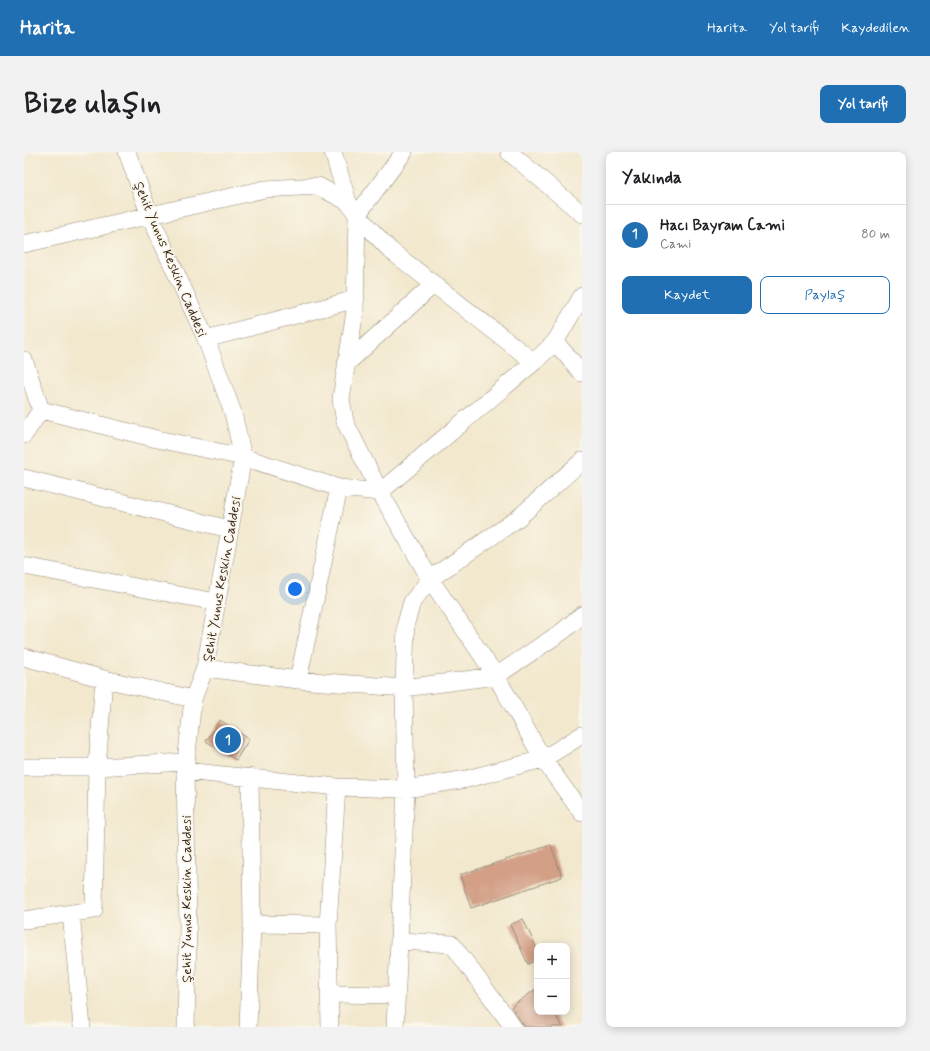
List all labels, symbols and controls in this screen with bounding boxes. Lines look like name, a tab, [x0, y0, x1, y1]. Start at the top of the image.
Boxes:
text: Harita	[20, 16, 74, 41]
text: Harita	[707, 19, 747, 37]
text: Yol tarifi	[769, 19, 819, 37]
text: Kaydedilen	[841, 19, 910, 37]
button: Yol tarifi	[820, 85, 906, 123]
text: Bize ulaşın	[24, 86, 161, 123]
text: Yakında	[622, 167, 682, 189]
street label: Şehit Yunus Keskin Caddesi	[129, 179, 211, 340]
text: Hacı Bayram Cami	[660, 216, 785, 236]
text: 1	[632, 226, 638, 243]
text: 80 m	[861, 226, 890, 243]
text: Cami	[660, 236, 691, 253]
button: Kaydet	[622, 276, 752, 314]
button: Paylaş	[760, 276, 890, 314]
street label: Şehit Yunus Keskin Caddesi	[199, 495, 245, 663]
your location	[285, 579, 305, 599]
pin: 1	[215, 725, 241, 755]
street label: Şehit Yunus Keskin Caddesi	[178, 815, 196, 983]
map controls	[534, 943, 570, 1015]
button: +	[534, 943, 570, 979]
button: −	[534, 979, 570, 1015]

